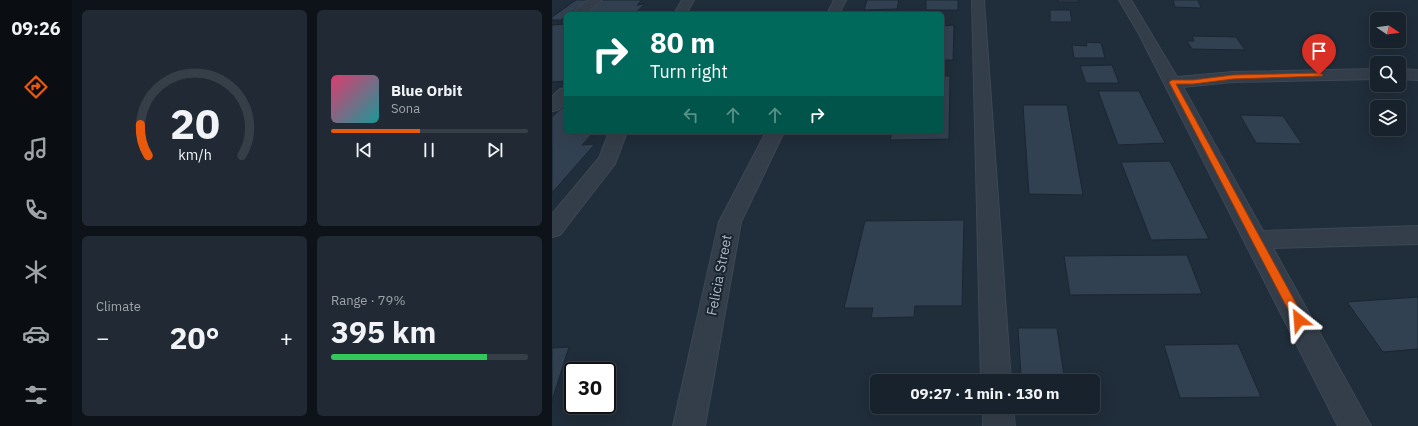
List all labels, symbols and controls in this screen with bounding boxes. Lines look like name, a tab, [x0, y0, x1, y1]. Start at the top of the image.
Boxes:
north arrow	[1370, 12, 1406, 48]
map controls	[1370, 12, 1406, 136]
text: 09:26	[11, 17, 61, 40]
text: 80 m	[650, 24, 715, 61]
icon: right	[584, 28, 636, 80]
pin	[1302, 34, 1336, 75]
icon: arrive	[1308, 40, 1330, 62]
button: search	[1370, 56, 1406, 92]
text: Turn right	[650, 60, 728, 83]
icon: directions	[22, 73, 50, 101]
text: Blue Orbit	[391, 81, 462, 100]
text: 20	[170, 96, 219, 150]
text: Sona	[391, 100, 420, 117]
button: layers	[1370, 100, 1406, 136]
icon: left	[680, 104, 702, 126]
icon: ahead	[722, 104, 744, 126]
icon: ahead	[764, 104, 786, 126]
icon: right	[806, 104, 828, 126]
icon: music	[22, 135, 50, 163]
icon: previous	[353, 139, 375, 161]
icon: pause	[418, 139, 440, 161]
icon: next	[484, 139, 506, 161]
text: km/h	[178, 145, 211, 164]
icon: phone	[22, 196, 50, 224]
street label: Felicia Street	[702, 233, 736, 317]
icon: climate	[22, 258, 50, 286]
text: Range · 79%	[331, 292, 405, 309]
text: Climate	[96, 298, 141, 315]
position arrow	[1278, 299, 1320, 341]
text: 395 km	[331, 312, 436, 351]
text: 20°	[169, 318, 220, 357]
icon: car	[22, 320, 50, 348]
text: −	[96, 323, 109, 352]
text: +	[280, 323, 293, 352]
speed limit sign: 30	[564, 362, 616, 414]
icon: filters	[22, 381, 50, 409]
text: 09:27 · 1 min · 130 m	[911, 384, 1059, 403]

